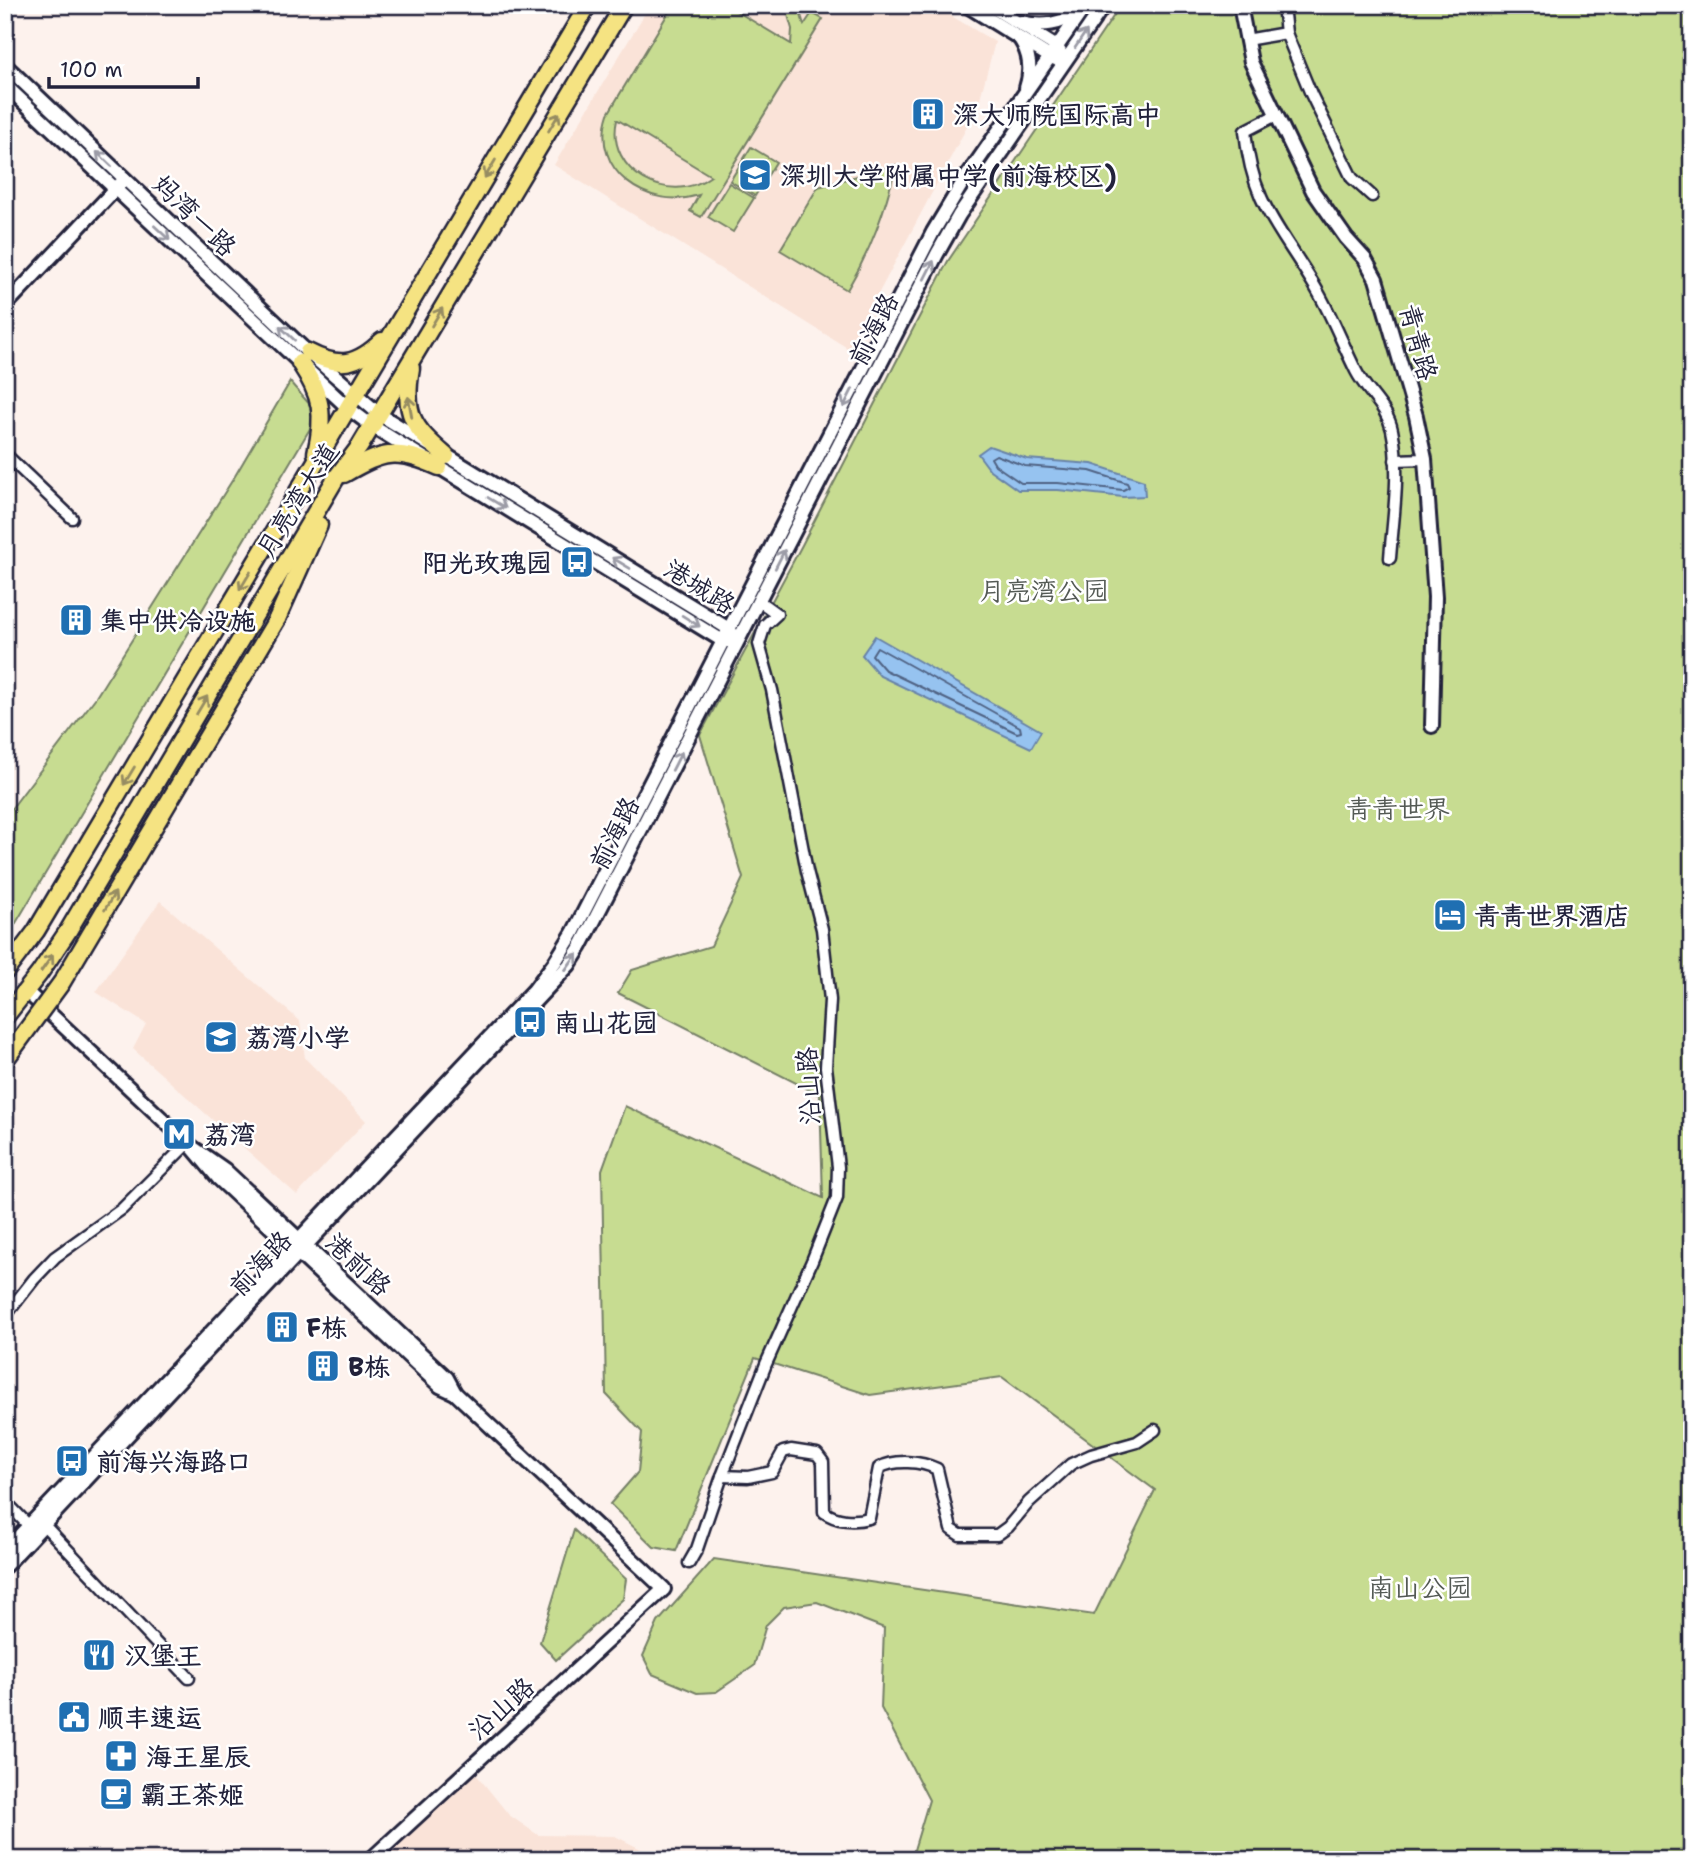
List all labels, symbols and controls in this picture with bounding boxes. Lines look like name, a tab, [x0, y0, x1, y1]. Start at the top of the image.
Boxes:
one-way arrow	[1074, 30, 1088, 49]
scale bar	[49, 46, 198, 90]
text: 100 m	[60, 56, 123, 84]
building icon: 深大师院国际高中	[909, 95, 947, 133]
place label: 深大师院国际高中	[953, 97, 1161, 132]
one-way arrow	[548, 112, 562, 132]
one-way arrow	[96, 151, 113, 168]
school or university icon: 深圳大学附属中学(前海校区)	[736, 156, 774, 194]
place label: 深圳大学附属中学(前海校区)	[780, 158, 1117, 193]
one-way arrow	[483, 159, 497, 179]
street label: 妈湾一路	[145, 166, 245, 264]
one-way arrow	[153, 224, 170, 241]
one-way arrow	[923, 260, 937, 281]
street label: 前海路	[840, 286, 906, 372]
street label: 青青路	[1392, 300, 1446, 384]
one-way arrow	[430, 307, 444, 327]
one-way arrow	[278, 325, 296, 341]
one-way arrow	[840, 387, 854, 408]
one-way arrow	[403, 396, 416, 419]
street label: 月亮湾大道	[248, 436, 346, 564]
one-way arrow	[486, 496, 506, 510]
bus stop icon: 阳光玫瑰园	[558, 543, 596, 581]
place label: 阳光玫瑰园	[422, 545, 552, 580]
street label: 港城路	[658, 550, 742, 622]
one-way arrow	[774, 550, 788, 570]
one-way arrow	[612, 556, 632, 570]
one-way arrow	[238, 570, 252, 590]
park label: 月亮湾公园	[979, 573, 1109, 608]
building icon: 集中供冷设施	[57, 601, 95, 639]
place label: 集中供冷设施	[100, 603, 256, 638]
one-way arrow	[681, 614, 700, 629]
one-way arrow	[195, 696, 209, 716]
one-way arrow	[670, 751, 684, 771]
one-way arrow	[121, 765, 135, 785]
street label: 前海路	[581, 790, 647, 876]
park label: 青青世界	[1346, 791, 1450, 826]
one-way arrow	[103, 891, 117, 911]
hotel icon: 青青世界酒店	[1431, 896, 1469, 934]
place label: 青青世界酒店	[1474, 898, 1630, 933]
one-way arrow	[564, 953, 578, 972]
one-way arrow	[40, 954, 54, 973]
bus stop icon: 南山花园	[511, 1003, 549, 1041]
place label: 南山花园	[554, 1005, 658, 1040]
school or university icon: 荔湾小学	[202, 1018, 240, 1056]
place label: 荔湾小学	[246, 1020, 350, 1055]
street label: 沿山路	[788, 1046, 828, 1126]
metro station icon: 荔湾	[160, 1115, 198, 1153]
place label: 荔湾	[204, 1117, 256, 1152]
street label: 前海路	[221, 1223, 299, 1303]
street label: 港前路	[319, 1225, 399, 1303]
building icon: F栋	[263, 1308, 301, 1346]
place label: F栋	[306, 1310, 347, 1345]
building icon: B栋	[304, 1347, 342, 1385]
place label: B栋	[348, 1349, 390, 1384]
bus stop icon: 前海兴海路口	[53, 1442, 91, 1480]
place label: 前海兴海路口	[96, 1444, 252, 1479]
park label: 南山公园	[1368, 1570, 1472, 1605]
restaurant icon: 汉堡王	[80, 1636, 118, 1674]
place label: 汉堡王	[124, 1638, 202, 1673]
street label: 沿山路	[460, 1669, 542, 1747]
public building icon: 顺丰速运	[55, 1698, 93, 1736]
place label: 顺丰速运	[98, 1700, 202, 1735]
pharmacy icon: 海王星辰	[102, 1737, 140, 1775]
place label: 海王星辰	[146, 1739, 251, 1774]
cafe icon: 霸王茶姬	[97, 1775, 135, 1813]
place label: 霸王茶姬	[140, 1777, 244, 1812]

